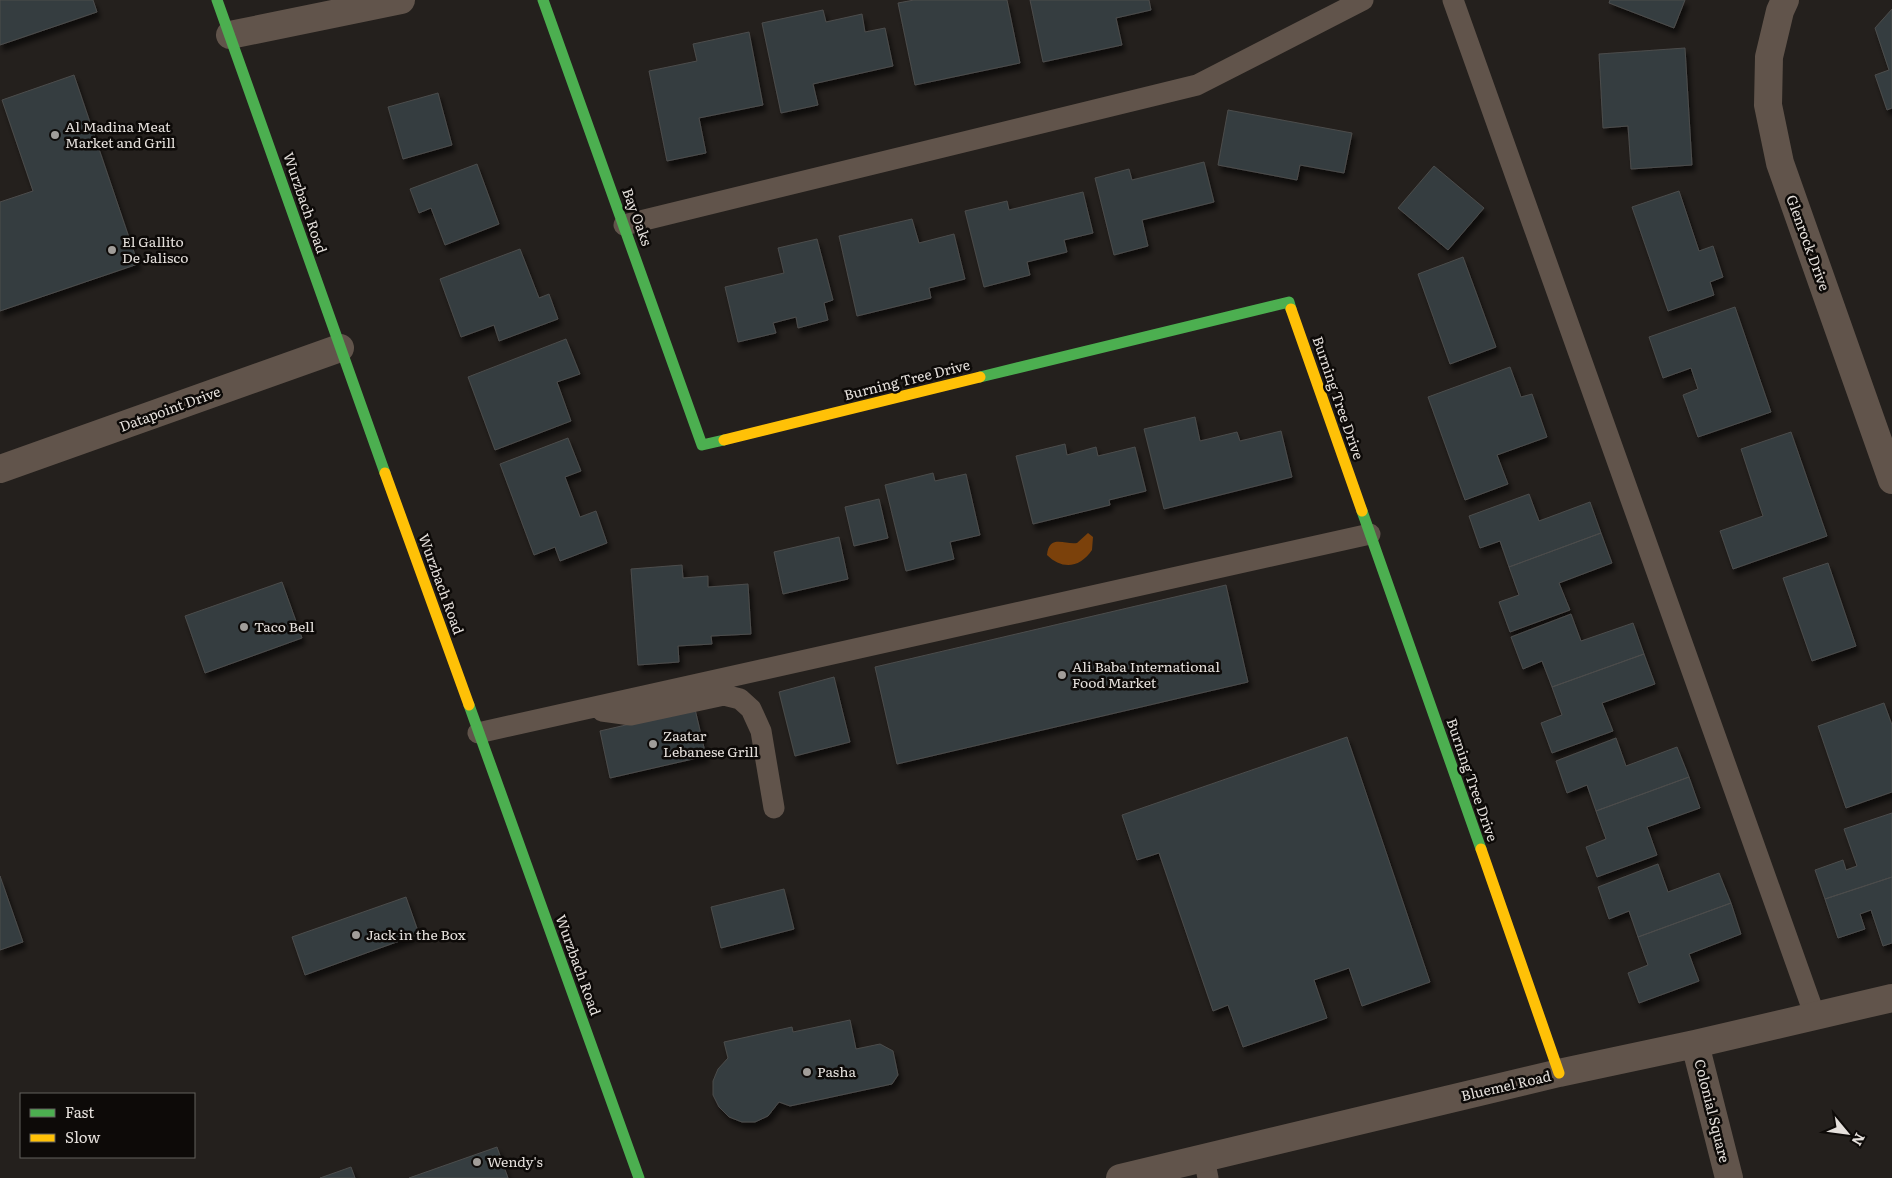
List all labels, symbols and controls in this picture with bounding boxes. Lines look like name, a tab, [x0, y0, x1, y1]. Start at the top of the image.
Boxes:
place label: Al Madina Meat Market and Grill	[65, 116, 176, 152]
marker: Al Madina Meat Market and Grill	[49, 129, 61, 141]
street label: Wurzbach Road	[279, 149, 333, 256]
street label: Bay Oaks	[618, 185, 658, 248]
street label: Glenrock Drive	[1782, 192, 1836, 294]
place label: El Gallito De Jalisco	[122, 231, 188, 267]
marker: El Gallito De Jalisco	[106, 244, 118, 256]
street label: Burning Tree Drive	[1308, 333, 1369, 462]
street label: Burning Tree Drive	[842, 354, 972, 404]
street label: Datapoint Drive	[116, 380, 223, 436]
street label: Wurzbach Road	[414, 530, 470, 637]
place label: Taco Bell	[254, 616, 315, 636]
marker: Taco Bell	[238, 621, 250, 633]
place label: Ali Baba International Food Market	[1072, 656, 1220, 692]
marker: Ali Baba International Food Market	[1056, 669, 1068, 681]
street label: Burning Tree Drive	[1442, 715, 1503, 844]
place label: Zaatar Lebanese Grill	[663, 725, 759, 761]
marker: Zaatar Lebanese Grill	[647, 738, 659, 750]
street label: Wurzbach Road	[551, 911, 607, 1018]
place label: Jack in the Box	[366, 924, 466, 944]
marker: Jack in the Box	[350, 929, 362, 941]
street label: Colonial Square	[1690, 1057, 1735, 1165]
place label: Pasha	[817, 1061, 856, 1081]
street label: Bluemel Road	[1459, 1065, 1553, 1105]
marker: Pasha	[801, 1066, 813, 1078]
legend	[20, 1093, 195, 1158]
text: Fast	[65, 1100, 94, 1123]
north arrow	[1822, 1108, 1872, 1158]
text: Slow	[65, 1125, 100, 1148]
text: N	[1848, 1130, 1871, 1150]
place label: Wendy's	[487, 1151, 543, 1171]
marker: Wendy's	[471, 1156, 483, 1168]

